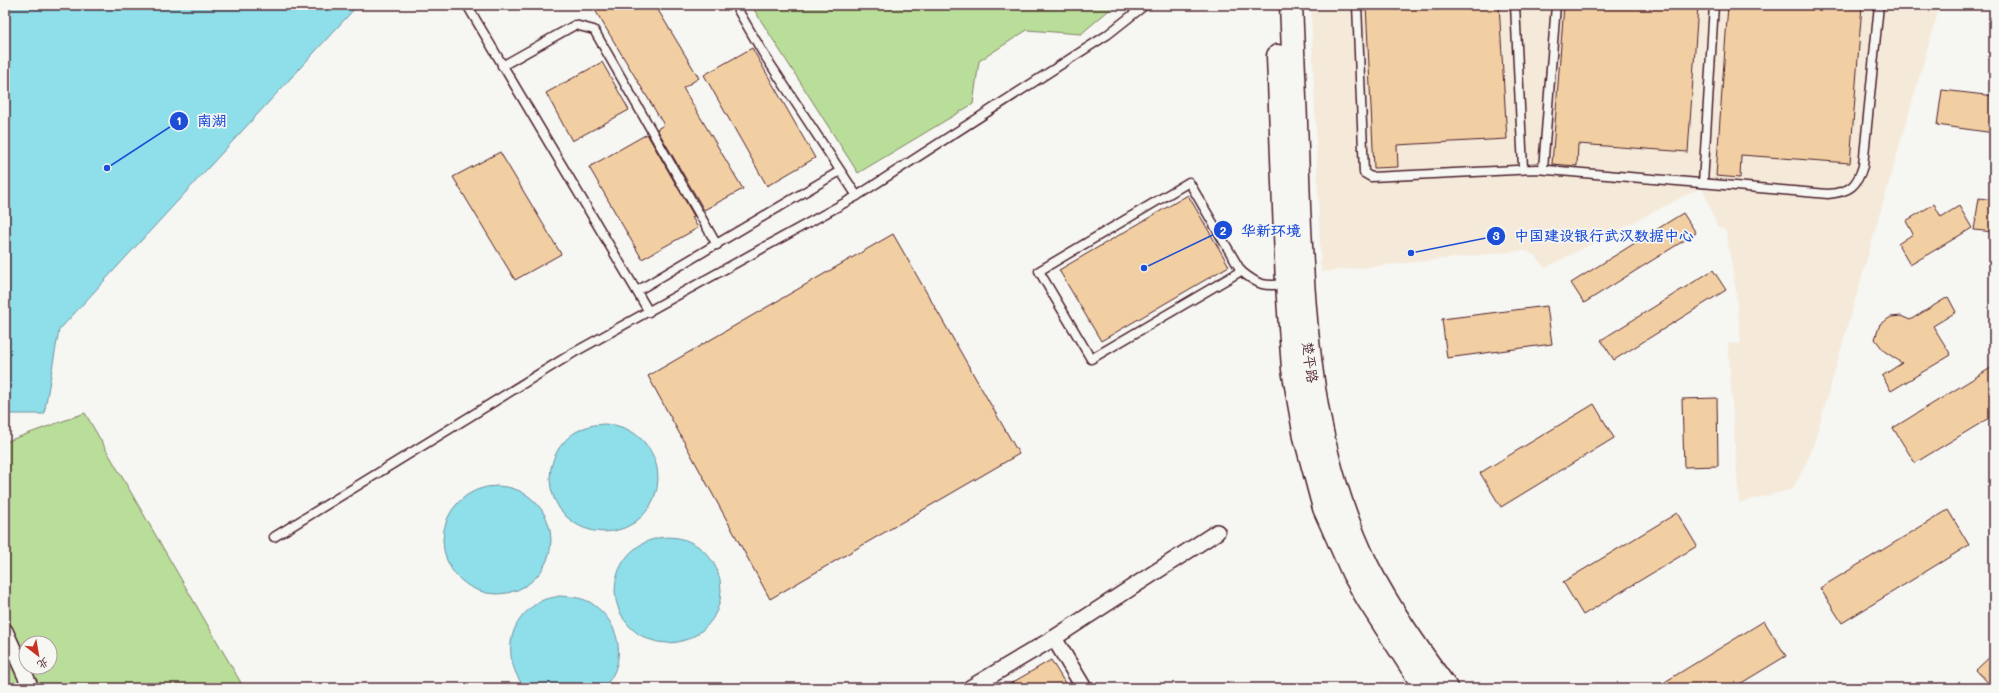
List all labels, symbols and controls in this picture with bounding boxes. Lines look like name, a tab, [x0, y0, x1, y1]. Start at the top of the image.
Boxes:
callout: 南湖	[169, 108, 235, 135]
text: 南湖	[197, 110, 227, 130]
text: 1	[176, 112, 182, 128]
callout: 华新环境	[1213, 217, 1309, 244]
text: 华新环境	[1241, 220, 1301, 240]
text: 2	[1220, 222, 1227, 238]
callout: 中国建设银行武汉数据中心	[1486, 222, 1702, 249]
text: 中国建设银行武汉数据中心	[1514, 225, 1694, 245]
text: 3	[1492, 227, 1500, 243]
street label: 楚平路	[1298, 340, 1323, 384]
north arrow	[18, 635, 58, 675]
text: 北	[35, 655, 52, 673]

